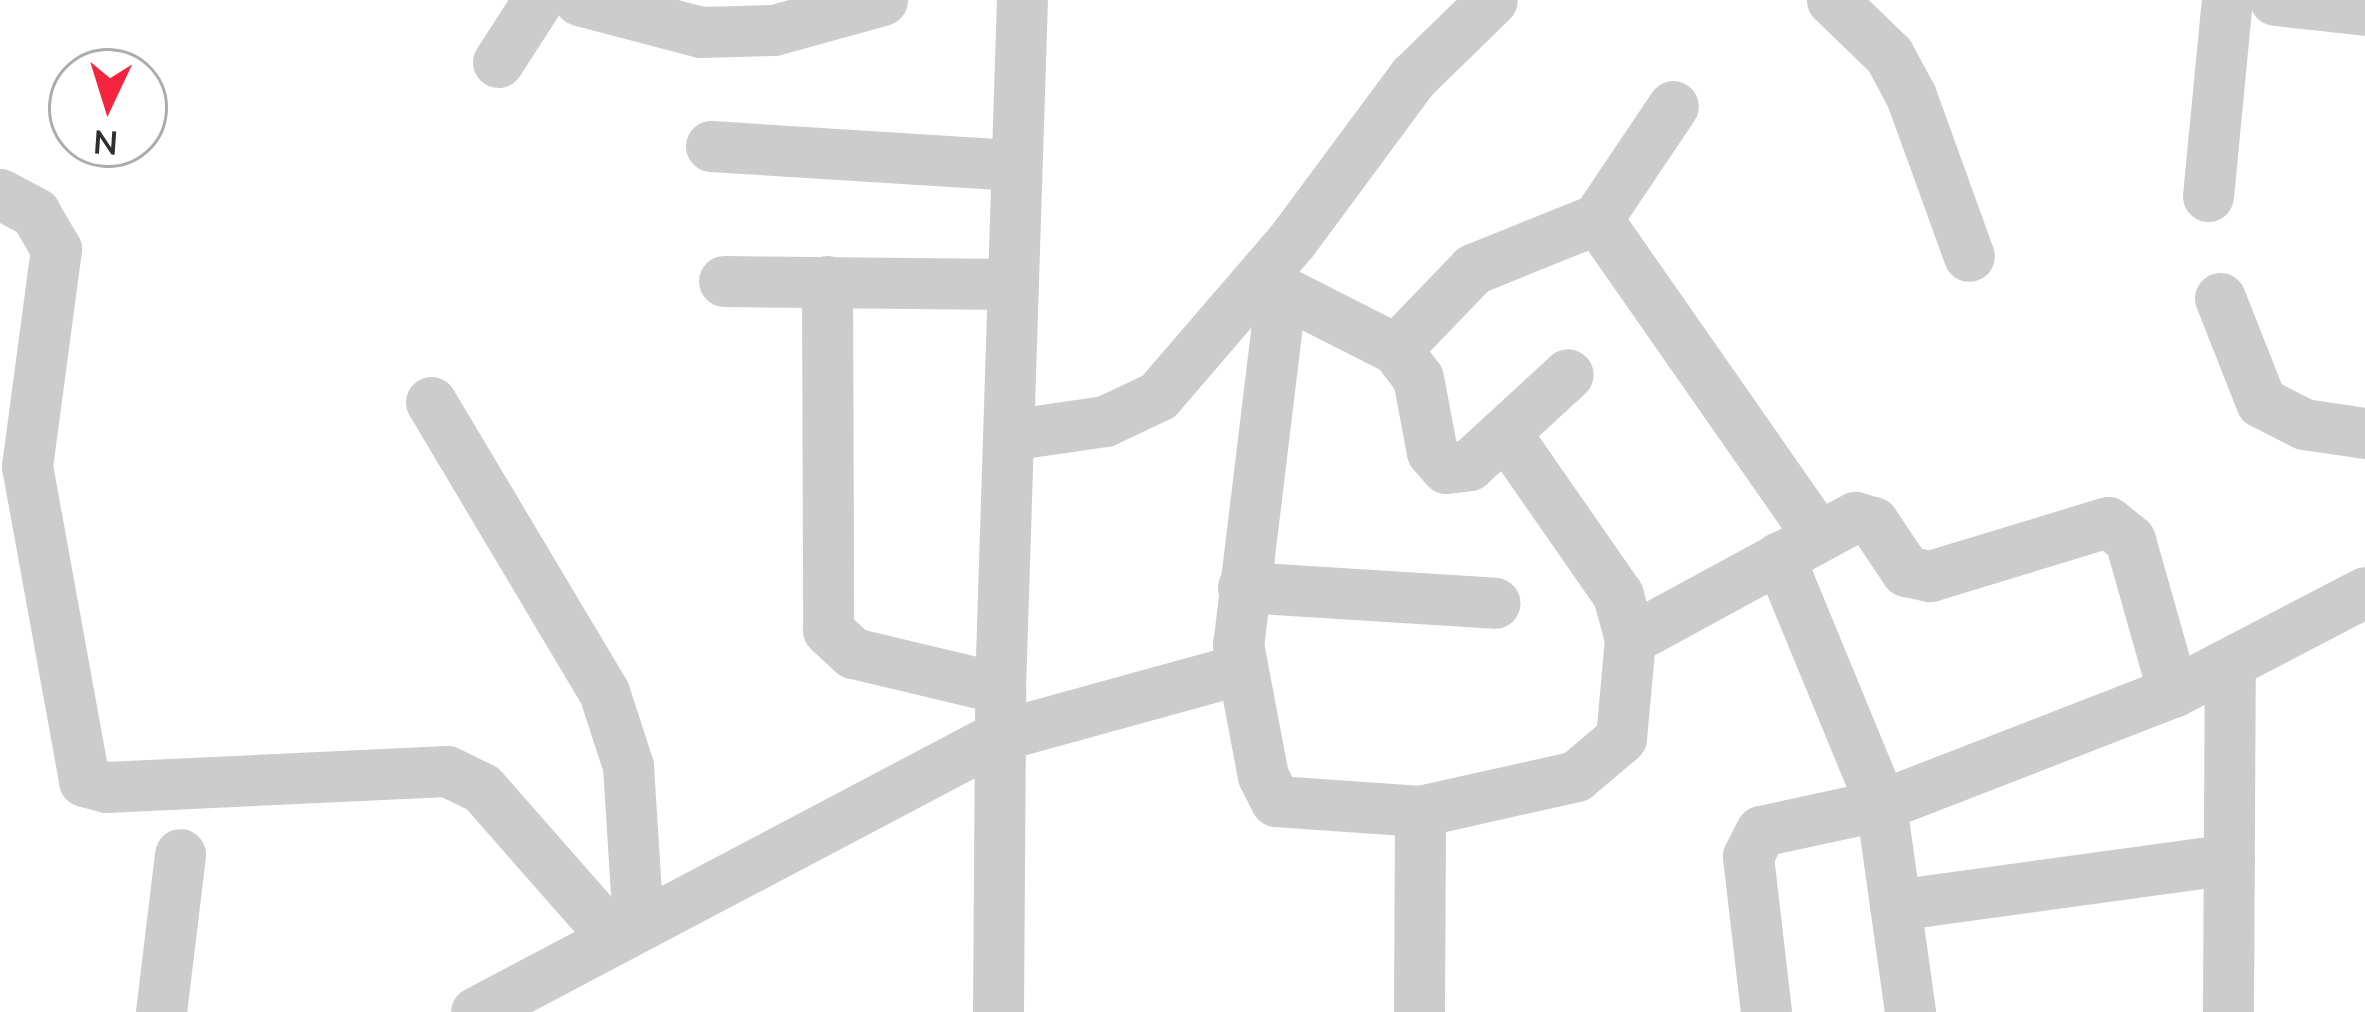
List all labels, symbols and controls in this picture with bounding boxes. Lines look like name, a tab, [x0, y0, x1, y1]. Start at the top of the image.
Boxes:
north arrow	[48, 48, 168, 168]
text: N	[92, 118, 120, 165]

